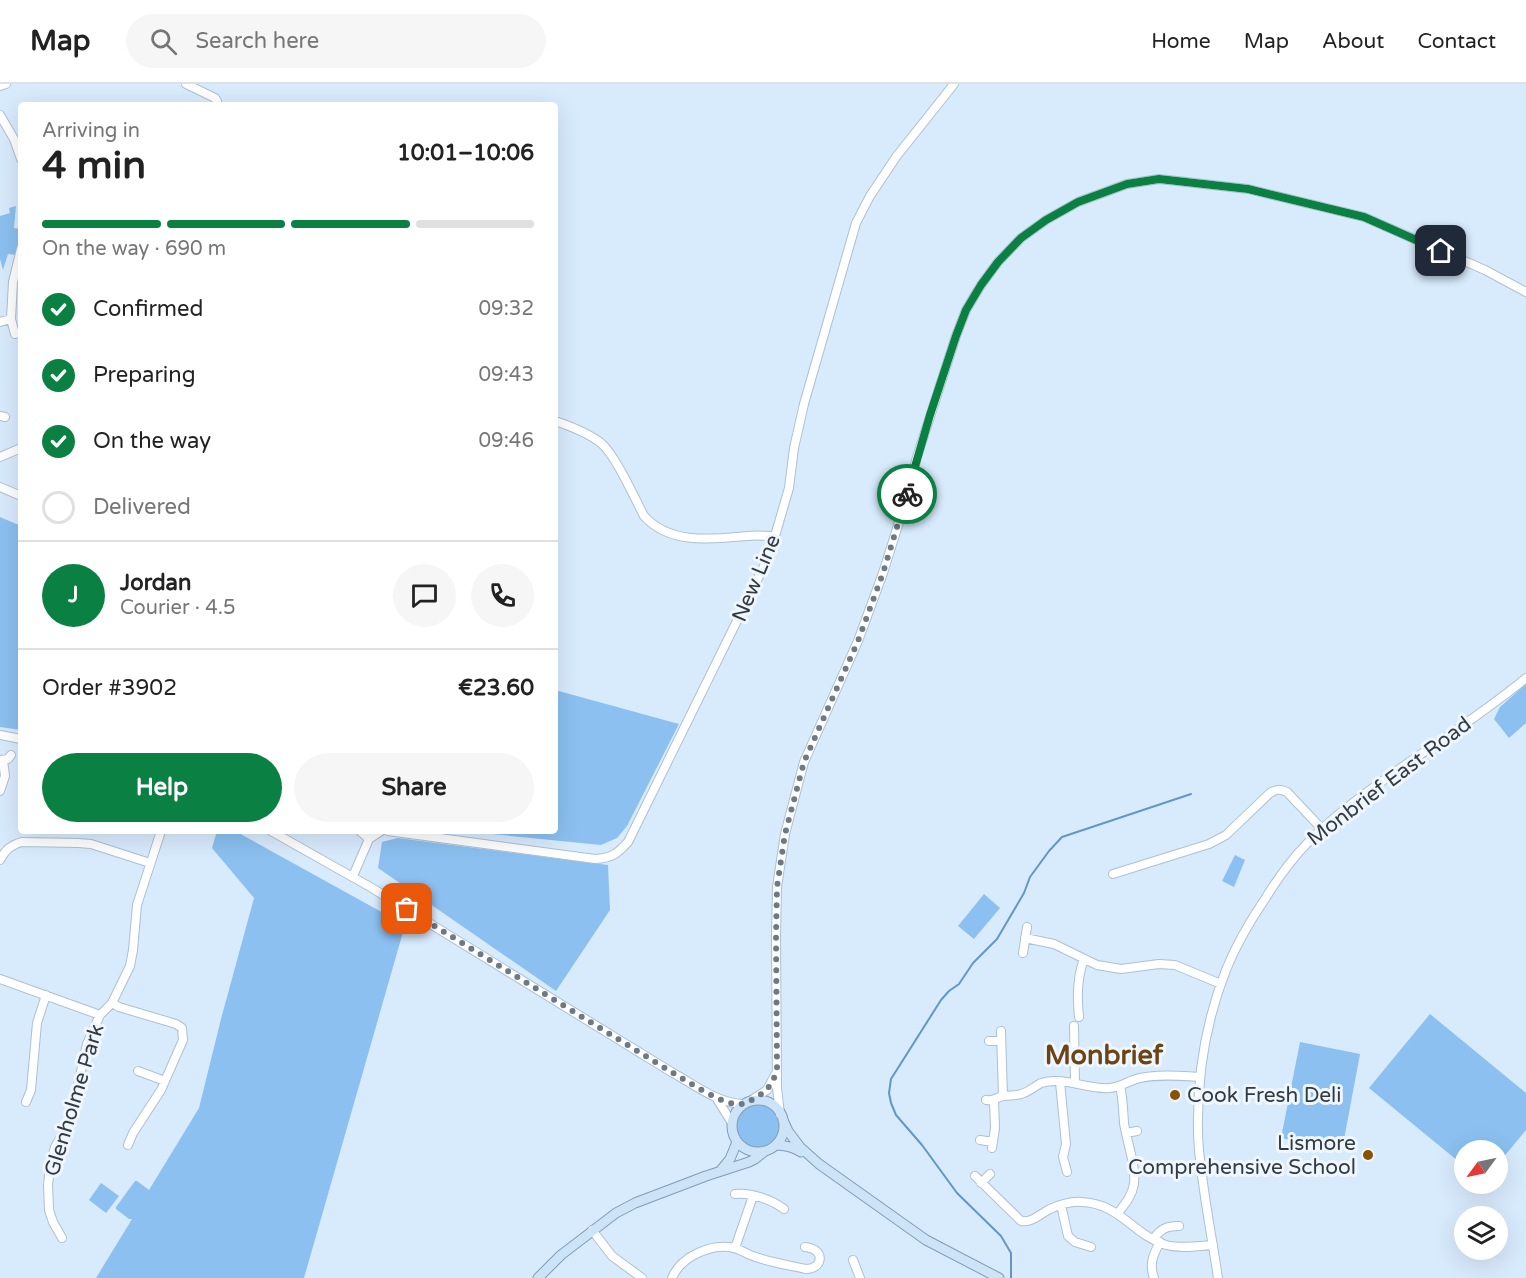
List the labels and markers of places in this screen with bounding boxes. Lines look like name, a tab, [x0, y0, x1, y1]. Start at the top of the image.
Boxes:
pin	[1415, 225, 1466, 276]
pin	[381, 883, 432, 934]
place label: Cook Fresh Deli	[1187, 1083, 1342, 1108]
marker: Cook Fresh Deli	[1168, 1088, 1182, 1102]
place label: Lismore Comprehensive School	[1128, 1131, 1356, 1180]
marker: Lismore Comprehensive School	[1361, 1148, 1375, 1162]

